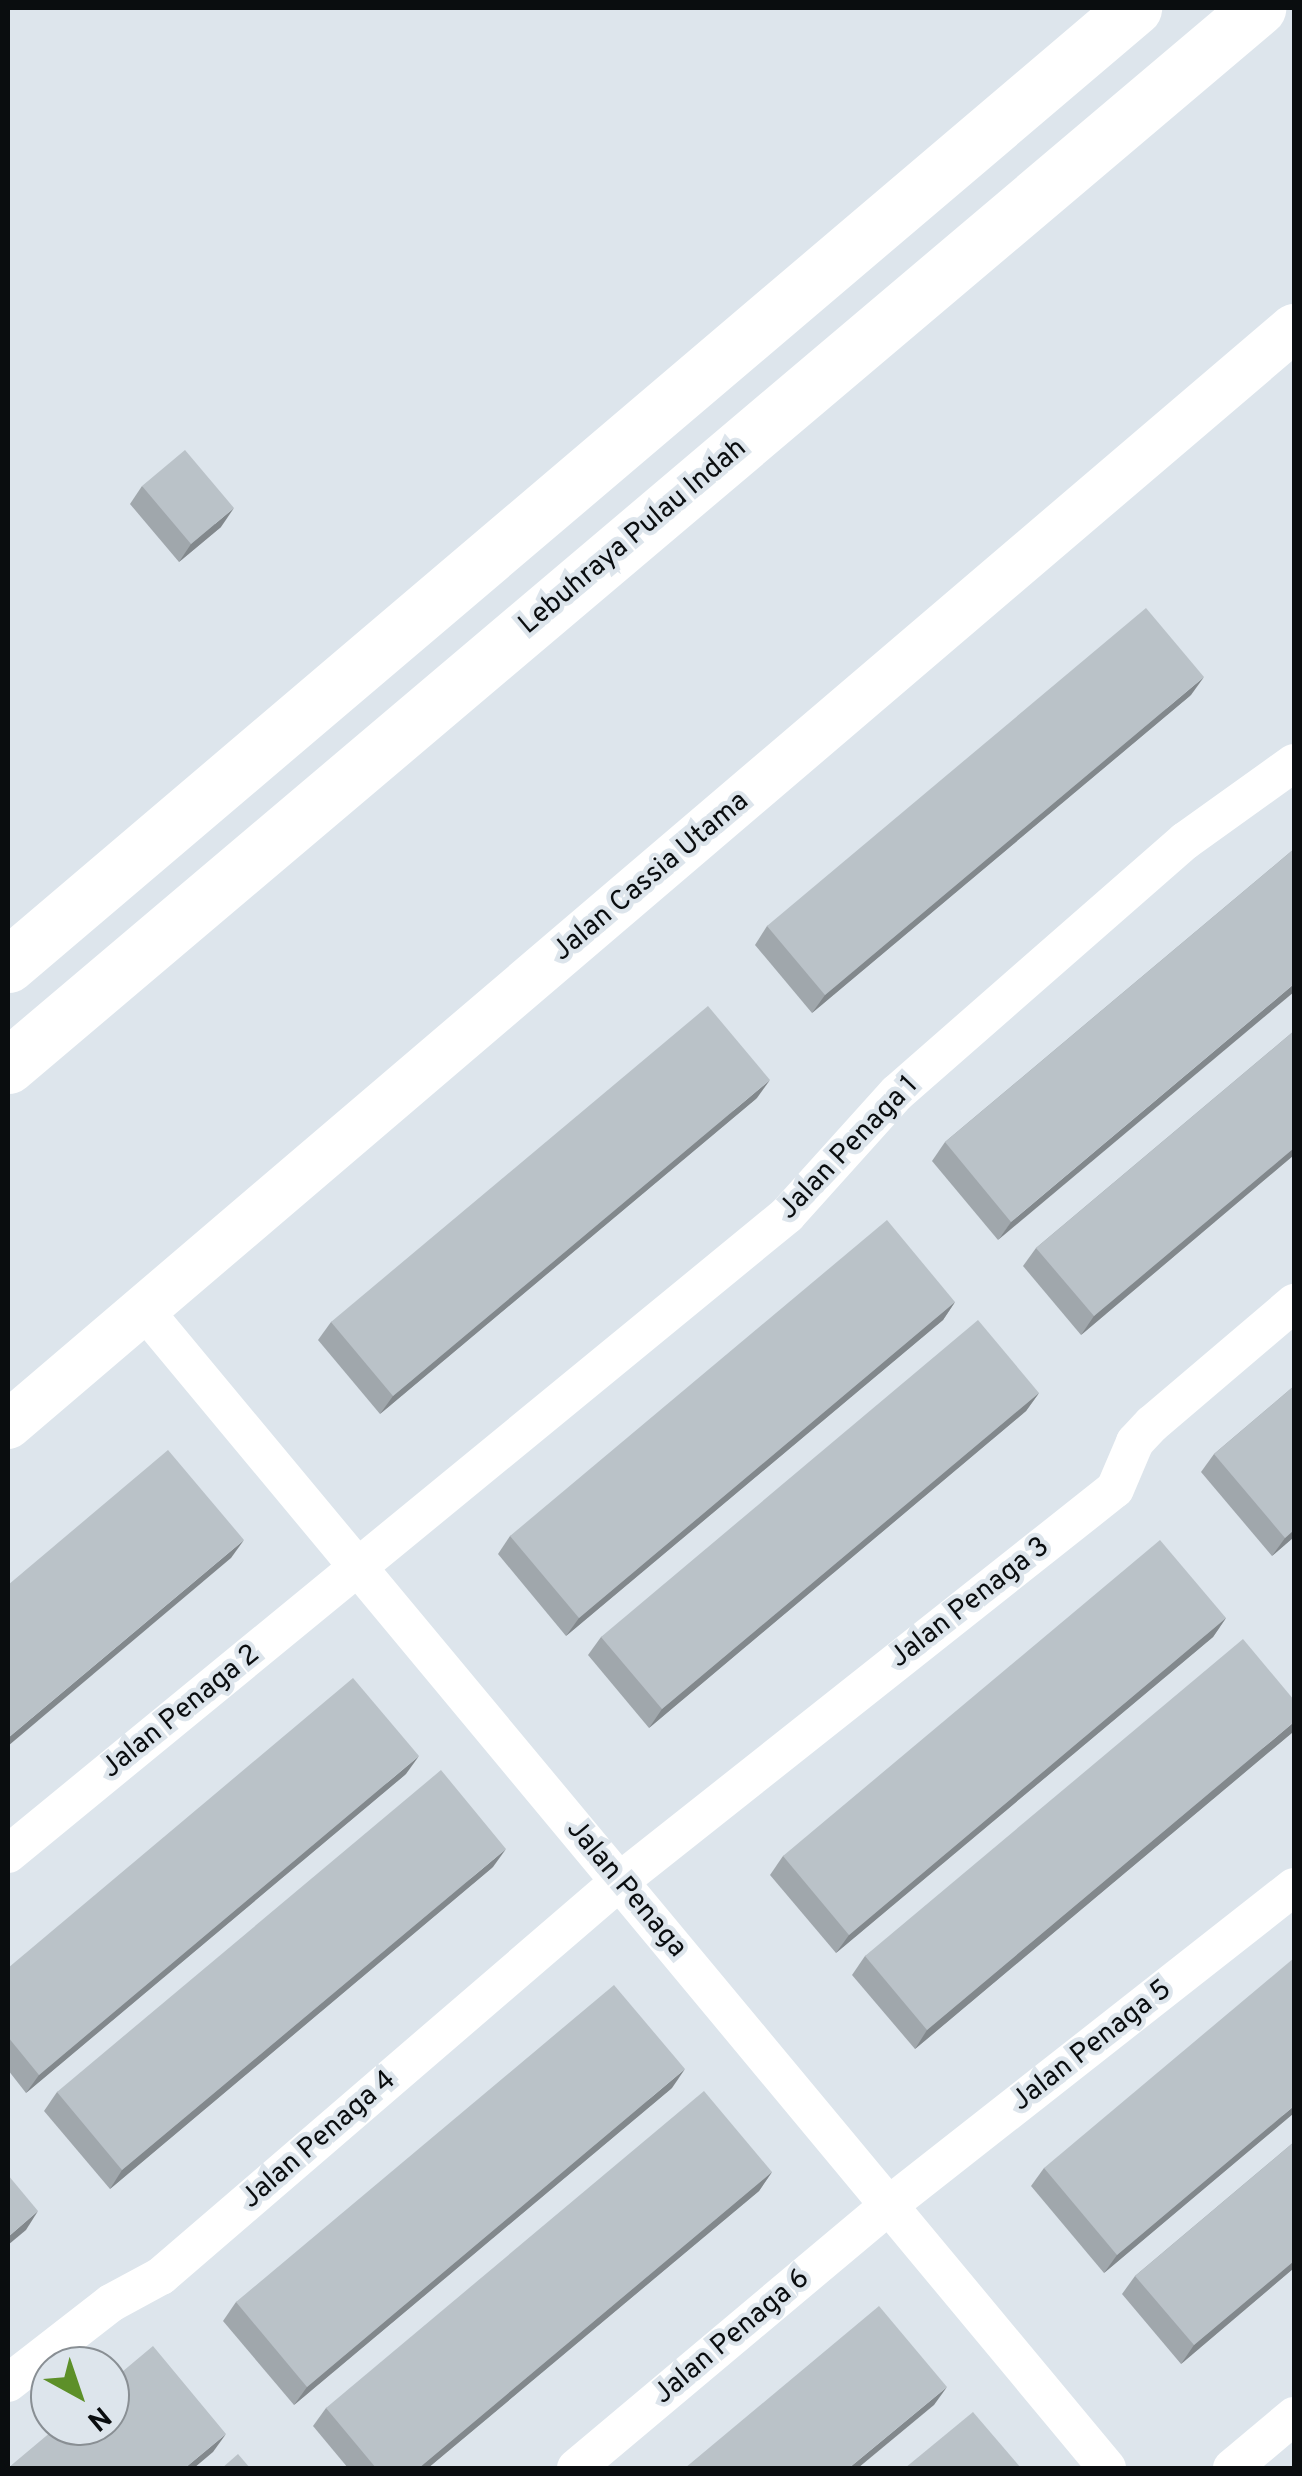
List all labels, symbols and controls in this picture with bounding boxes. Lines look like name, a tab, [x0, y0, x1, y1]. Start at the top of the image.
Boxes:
street label: Lebuhraya Pulau Indah	[512, 432, 754, 642]
street label: Jalan Cassia Utama	[546, 785, 756, 969]
street label: Jalan Penaga 1	[772, 1069, 926, 1227]
street label: Jalan Penaga 3	[884, 1530, 1056, 1676]
street label: Jalan Penaga 2	[95, 1638, 267, 1786]
street label: Jalan Penaga	[559, 1813, 693, 1965]
street label: Jalan Penaga 5	[1005, 1973, 1179, 2119]
street label: Jalan Penaga 4	[235, 2064, 403, 2216]
street label: Jalan Penaga 6	[647, 2262, 817, 2412]
north arrow	[30, 2346, 130, 2446]
text: N	[79, 2397, 117, 2438]

